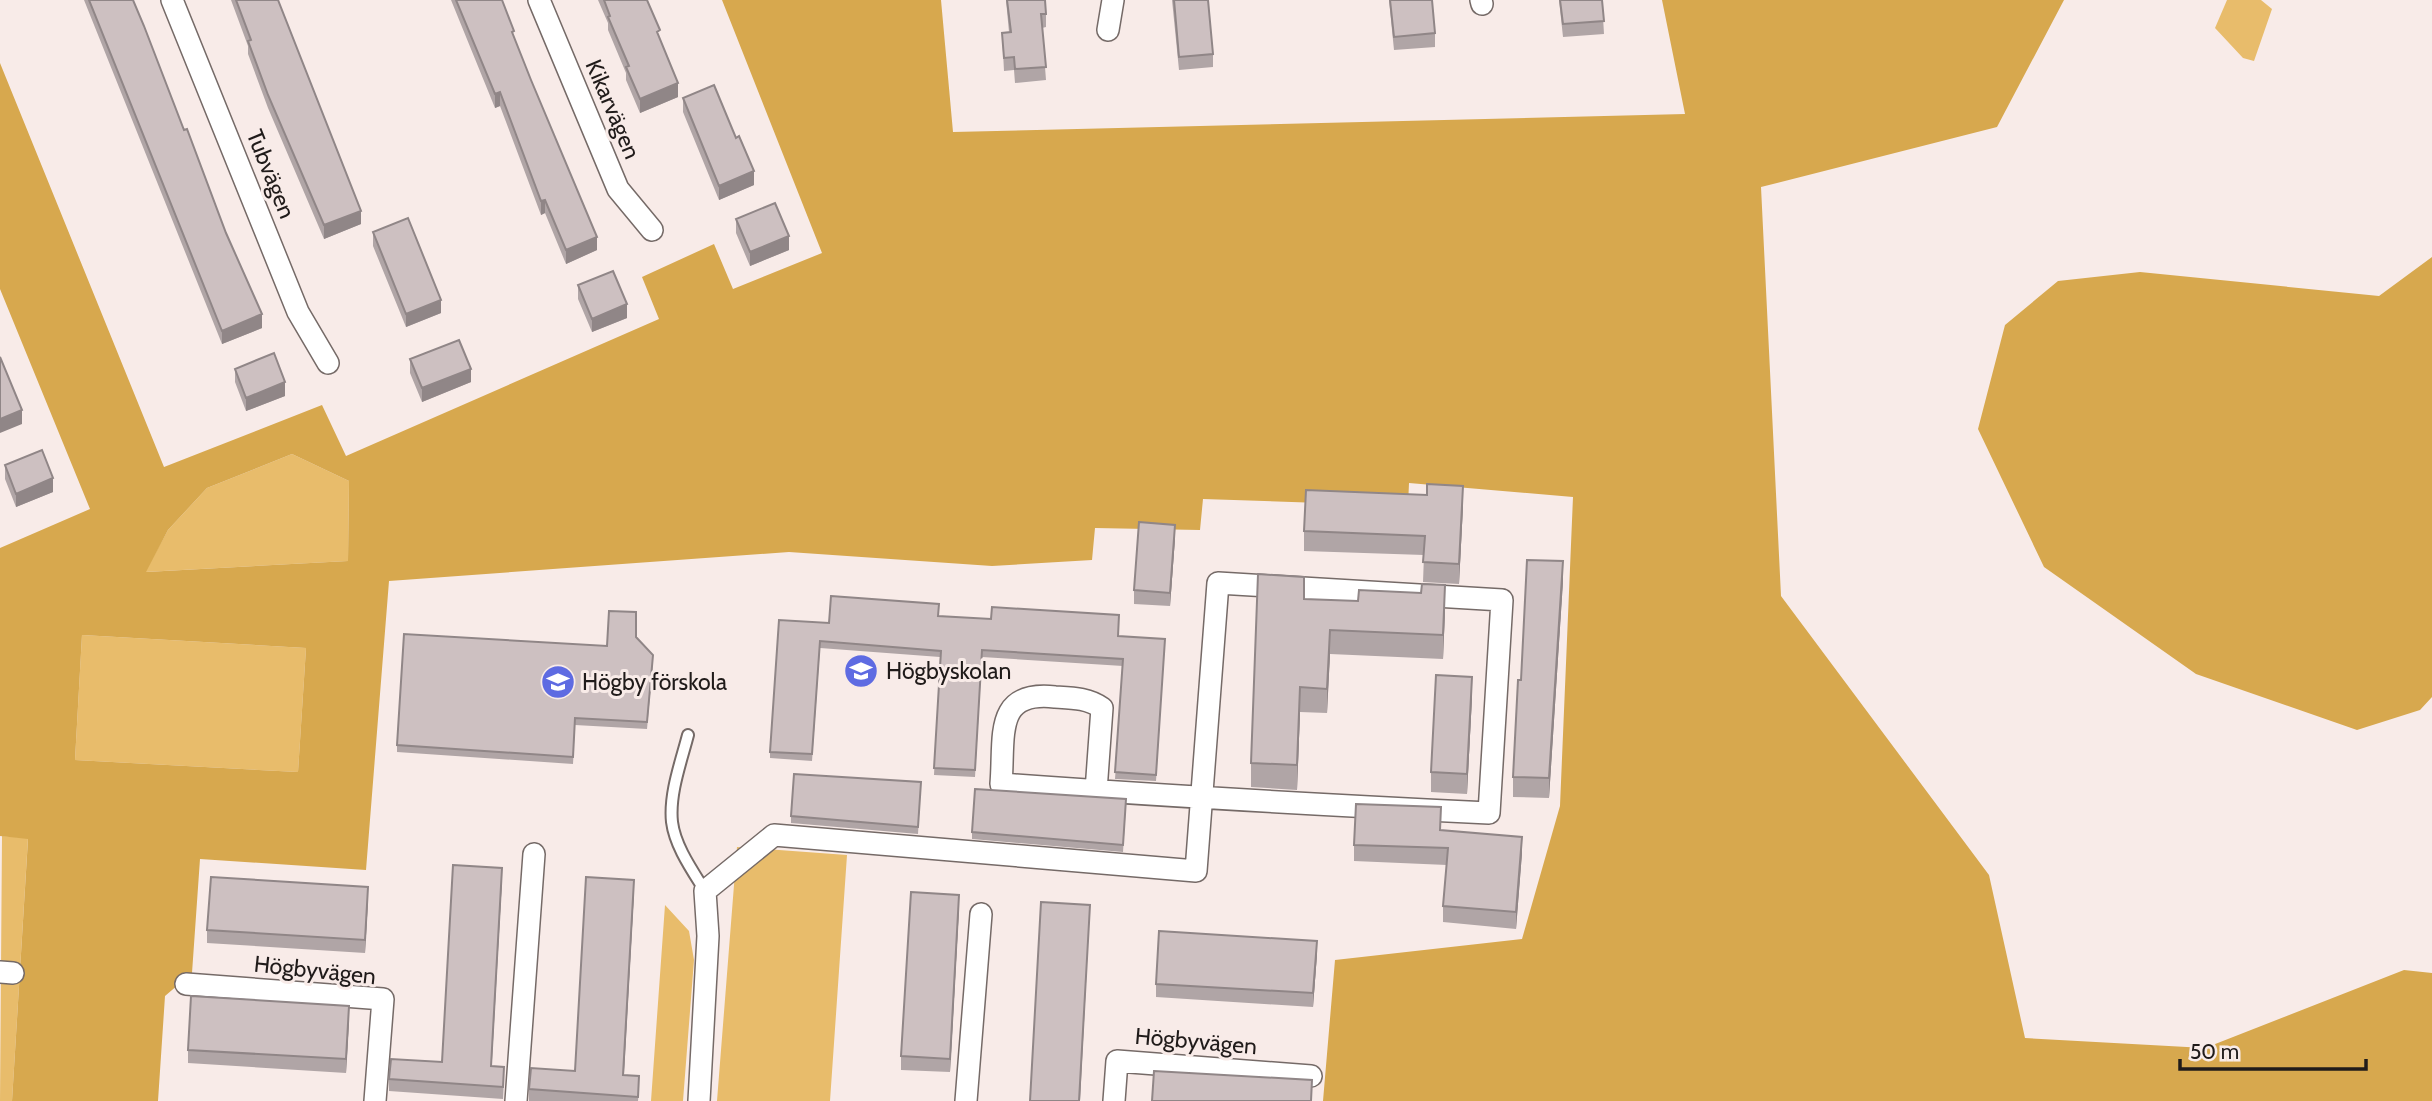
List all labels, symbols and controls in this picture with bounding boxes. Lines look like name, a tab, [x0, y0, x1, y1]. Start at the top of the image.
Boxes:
street label: Kikarvägen	[580, 55, 646, 163]
street label: Tubvägen	[241, 126, 301, 222]
school or university icon: Högbyskolan	[842, 652, 880, 690]
place label: Högbyskolan	[886, 657, 1011, 685]
school or university icon: Högby förskola	[539, 663, 577, 701]
place label: Högby förskola	[582, 668, 727, 696]
street label: Högbyvägen	[253, 950, 377, 990]
street label: Högbyvägen	[1134, 1022, 1258, 1060]
scale bar	[2180, 1028, 2366, 1072]
text: 50 m	[2190, 1039, 2239, 1064]

